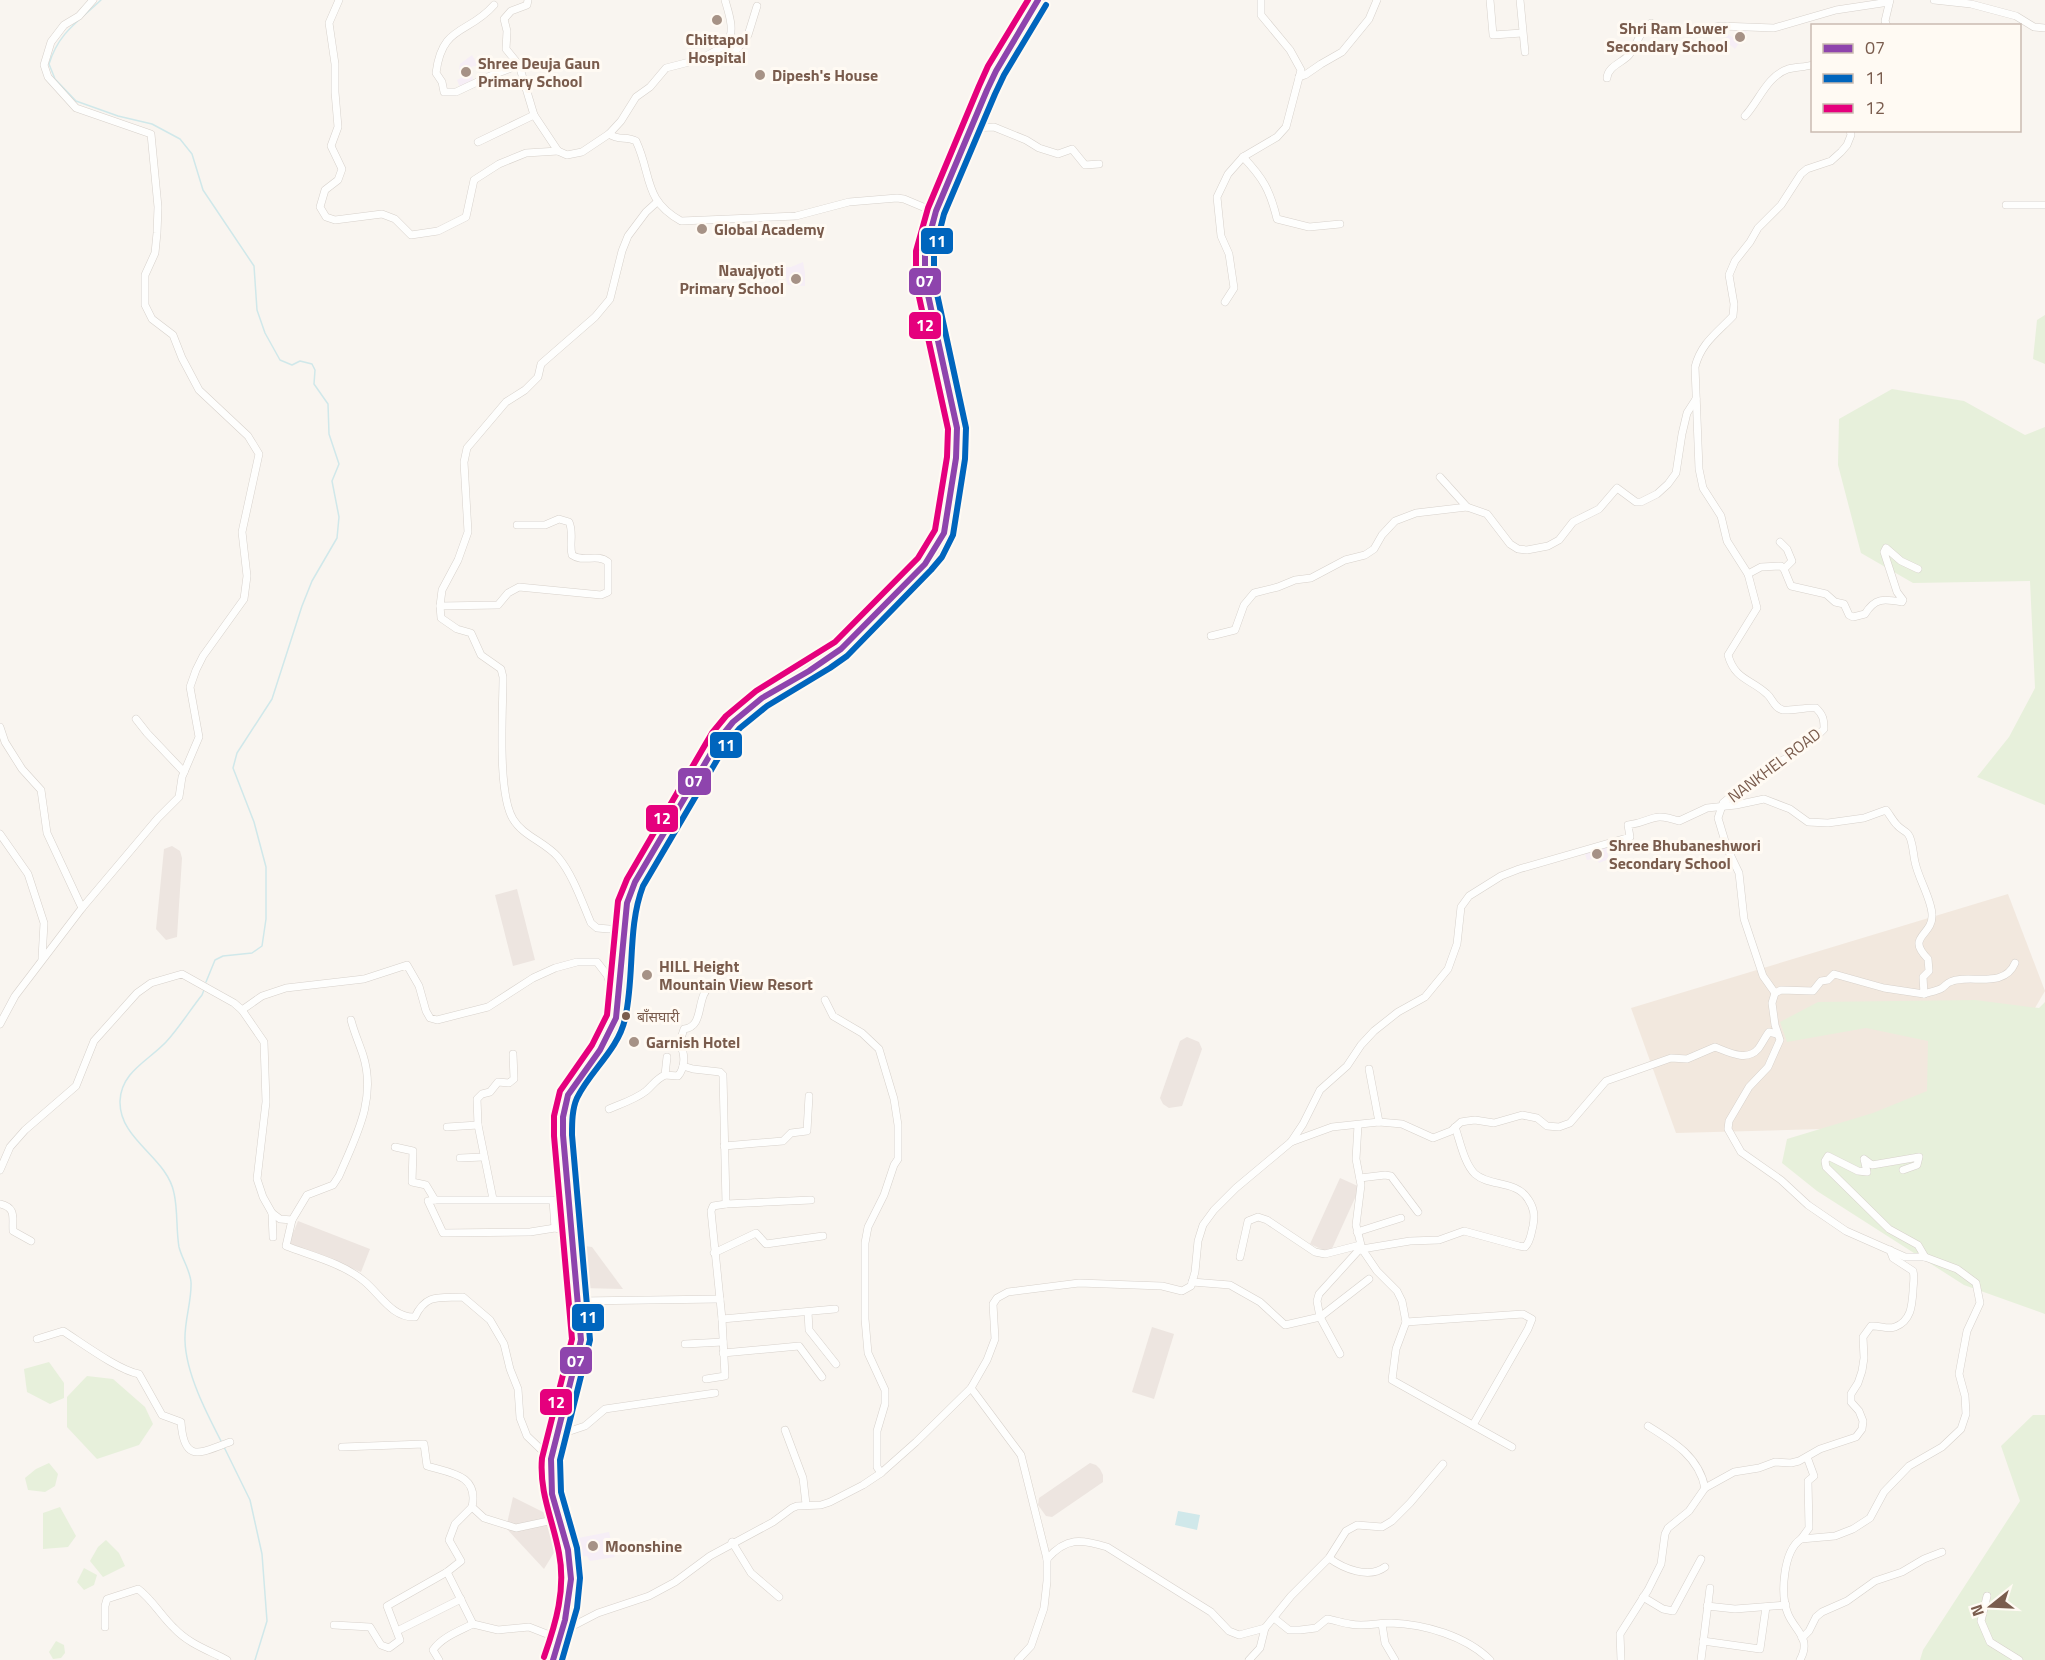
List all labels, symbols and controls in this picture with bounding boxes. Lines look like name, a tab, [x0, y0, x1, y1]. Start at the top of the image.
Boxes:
marker: Chittapol Hospital	[710, 13, 724, 27]
place label: Shri Ram Lower Secondary School	[1606, 16, 1728, 58]
legend	[1811, 24, 2021, 132]
place label: Chittapol Hospital	[685, 27, 749, 69]
marker: Shri Ram Lower Secondary School	[1733, 30, 1747, 44]
text: 07	[1865, 34, 1885, 61]
place label: Shree Deuja Gaun Primary School	[478, 51, 600, 93]
place label: Dipesh's House	[772, 63, 878, 87]
text: 11	[1865, 64, 1885, 91]
marker: Shree Deuja Gaun Primary School	[459, 65, 473, 79]
marker: Dipesh's House	[753, 68, 767, 82]
text: 12	[1865, 94, 1885, 121]
place label: Global Academy	[714, 217, 824, 241]
marker: Global Academy	[695, 222, 709, 236]
line badge: 11	[920, 227, 954, 255]
text: 11	[928, 229, 946, 253]
place label: Navajyoti Primary School	[679, 258, 784, 300]
line badge: 07	[908, 267, 942, 296]
text: 07	[916, 269, 934, 293]
marker: Navajyoti Primary School	[789, 272, 803, 286]
line badge: 12	[908, 311, 942, 340]
text: 12	[916, 313, 934, 337]
street label: NANKHEL ROAD	[1722, 722, 1826, 808]
line badge: 11	[709, 731, 743, 759]
text: 11	[717, 733, 735, 757]
line badge: 07	[677, 767, 712, 796]
text: 07	[685, 769, 703, 793]
line badge: 12	[645, 804, 679, 833]
text: 12	[653, 806, 671, 830]
place label: Shree Bhubaneshwori Secondary School	[1609, 833, 1761, 875]
marker: Shree Bhubaneshwori Secondary School	[1590, 847, 1604, 861]
place label: HILL Height Mountain View Resort	[659, 954, 813, 996]
marker: HILL Height Mountain View Resort	[640, 968, 654, 982]
place label: बाँसघारी	[637, 1006, 680, 1027]
marker: बाँसघारी	[620, 1010, 632, 1022]
place label: Garnish Hotel	[646, 1030, 740, 1054]
marker: Garnish Hotel	[627, 1035, 641, 1049]
line badge: 11	[571, 1303, 605, 1332]
text: 11	[579, 1305, 597, 1329]
line badge: 07	[559, 1346, 593, 1375]
text: 07	[567, 1349, 585, 1373]
line badge: 12	[539, 1388, 573, 1416]
text: 12	[547, 1390, 565, 1414]
place label: Moonshine	[605, 1534, 682, 1558]
marker: Moonshine	[586, 1539, 600, 1553]
north arrow	[1961, 1576, 2021, 1636]
text: N	[1964, 1602, 1990, 1620]

